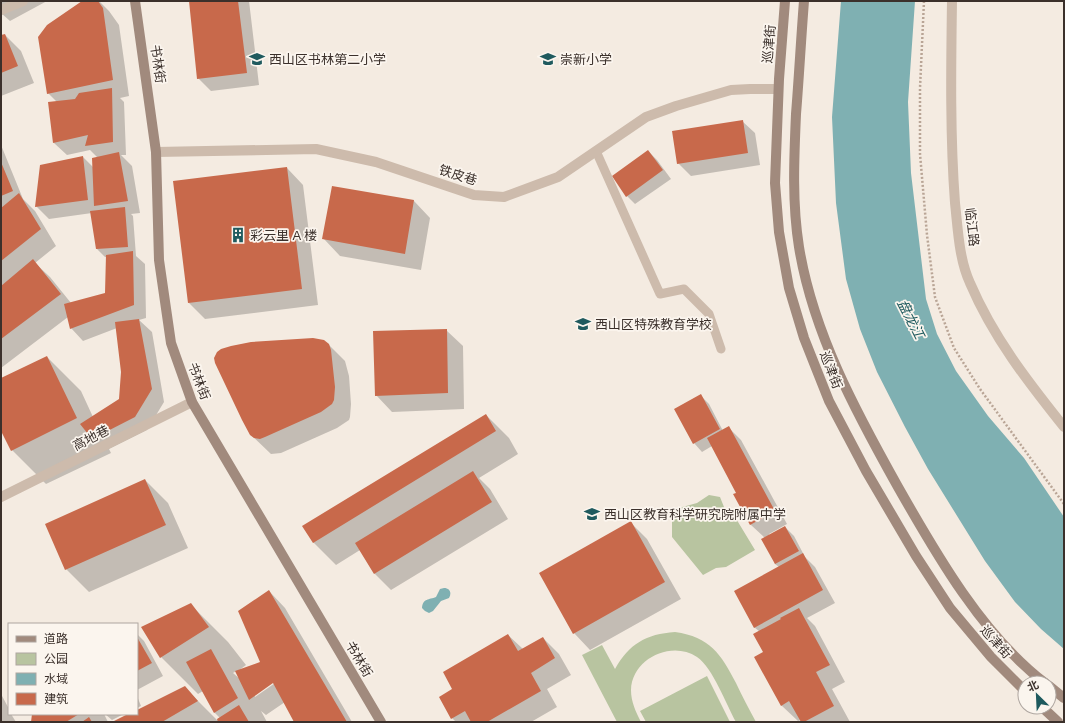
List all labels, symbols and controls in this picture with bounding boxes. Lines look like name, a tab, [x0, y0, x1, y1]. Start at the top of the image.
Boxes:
street label: 巡津街	[760, 24, 778, 64]
street label: 书林街	[148, 44, 168, 84]
school or university icon: 西山区书林第二小学	[248, 50, 266, 68]
school or university icon: 崇新小学	[539, 50, 557, 68]
place label: 西山区书林第二小学	[269, 52, 386, 67]
place label: 崇新小学	[560, 52, 612, 67]
street label: 铁皮巷	[437, 162, 479, 188]
street label: 临江路	[962, 207, 982, 247]
building icon: 彩云里 A 楼	[229, 226, 247, 244]
place label: 彩云里 A 楼	[250, 228, 317, 243]
water label: 盘龙江	[894, 297, 929, 343]
school or university icon: 西山区特殊教育学校	[574, 315, 592, 333]
place label: 西山区特殊教育学校	[595, 317, 712, 332]
street label: 巡津街	[817, 349, 845, 391]
street label: 书林街	[185, 360, 213, 402]
street label: 高地巷	[70, 422, 112, 454]
school or university icon: 西山区教育科学研究院附属中学	[583, 505, 601, 523]
place label: 西山区教育科学研究院附属中学	[604, 507, 786, 522]
street label: 巡津街	[977, 622, 1015, 662]
legend	[8, 623, 138, 715]
text: 道路	[44, 632, 68, 646]
street label: 书林街	[343, 638, 375, 680]
text: 公园	[44, 652, 68, 666]
text: 水域	[44, 672, 68, 686]
north arrow	[1017, 675, 1057, 715]
text: 北	[1025, 678, 1040, 694]
text: 建筑	[44, 692, 68, 706]

